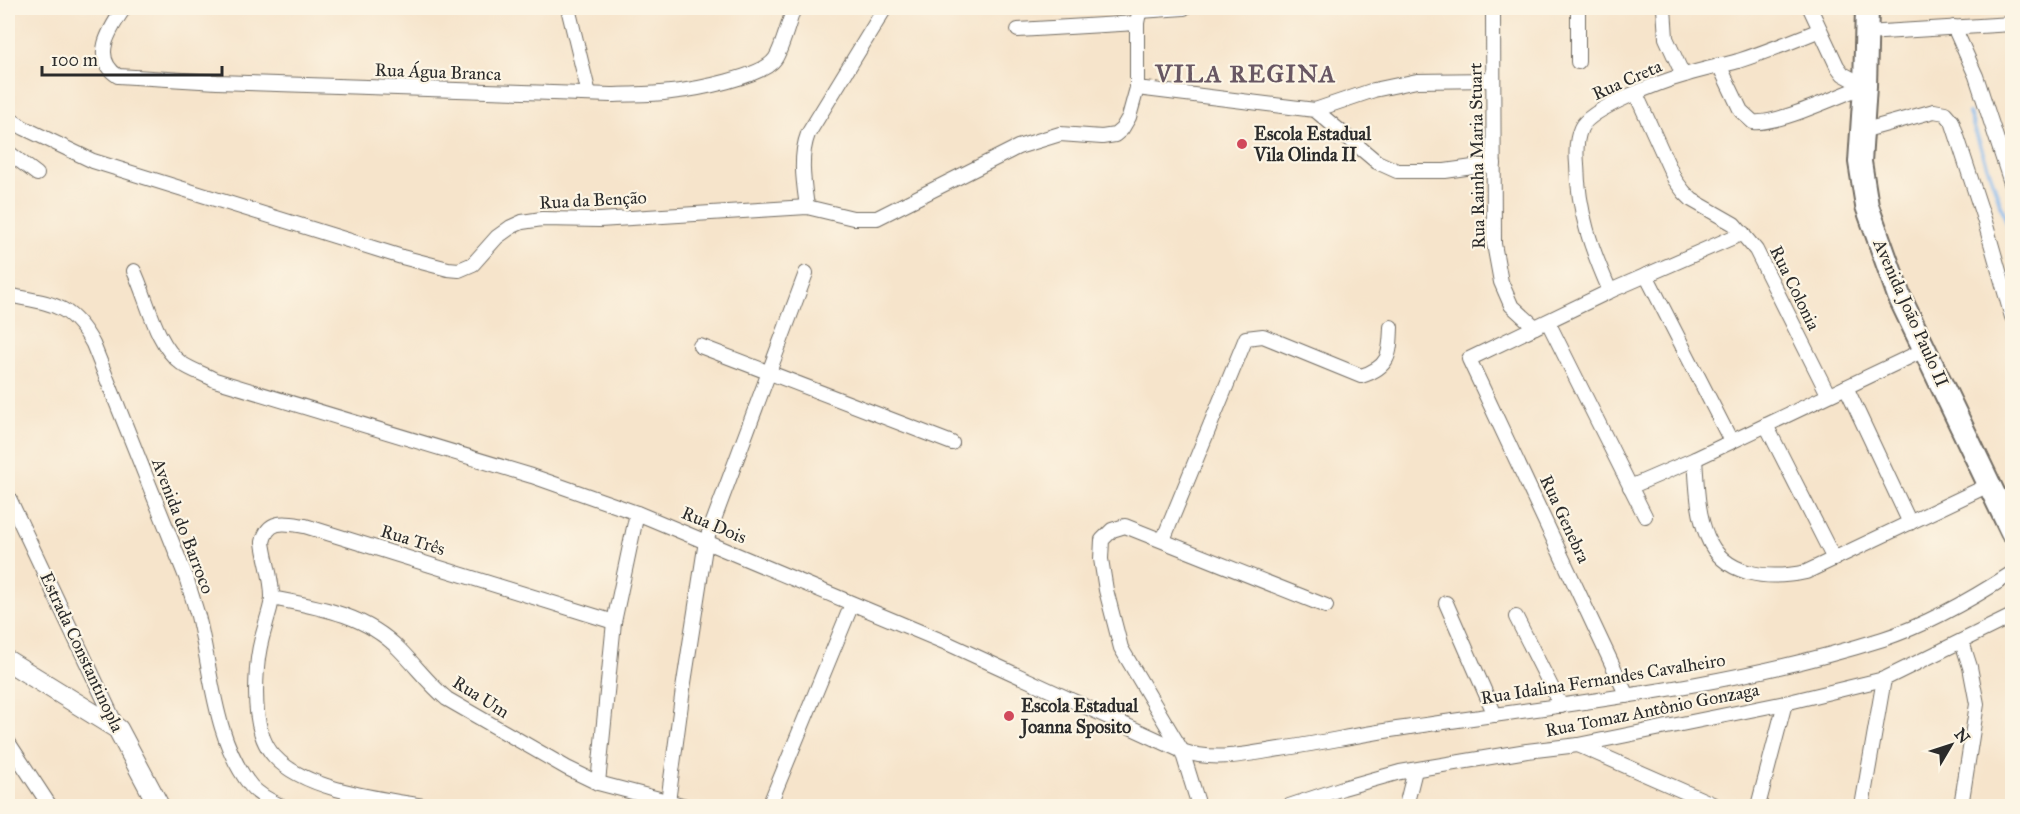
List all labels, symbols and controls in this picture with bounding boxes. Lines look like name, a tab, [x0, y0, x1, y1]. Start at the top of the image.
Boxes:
scale bar	[42, 39, 222, 77]
text: 100 m	[51, 49, 98, 71]
street label: Rua Creta	[1589, 55, 1666, 105]
street label: Rua Água Branca	[374, 57, 502, 86]
district label: VILA REGINA	[1154, 59, 1337, 89]
street label: Rua Rainha Maria Stuart	[1464, 62, 1490, 249]
place label: Escola Estadual Vila Olinda II	[1253, 123, 1372, 166]
marker: Escola Estadual Vila Olinda II	[1235, 137, 1249, 151]
street label: Rua da Benção	[539, 186, 647, 214]
street label: Avenida João Paulo II	[1867, 235, 1954, 391]
street label: Rua Colonia	[1765, 242, 1825, 334]
street label: Avenida do Barroco	[147, 454, 219, 597]
street label: Rua Genebra	[1535, 472, 1595, 567]
street label: Rua Dois	[678, 501, 750, 549]
street label: Rua Três	[378, 520, 448, 560]
street label: Estrada Constantinopla	[35, 569, 129, 736]
street label: Rua Idalina Fernandes Cavalheiro	[1479, 649, 1727, 709]
street label: Rua Um	[449, 671, 513, 723]
street label: Rua Tomaz Antônio Gonzaga	[1543, 678, 1761, 743]
place label: Escola Estadual Joanna Sposito	[1019, 695, 1139, 739]
marker: Escola Estadual Joanna Sposito	[1002, 709, 1016, 723]
north arrow	[1921, 715, 1981, 775]
text: N	[1951, 725, 1974, 747]

